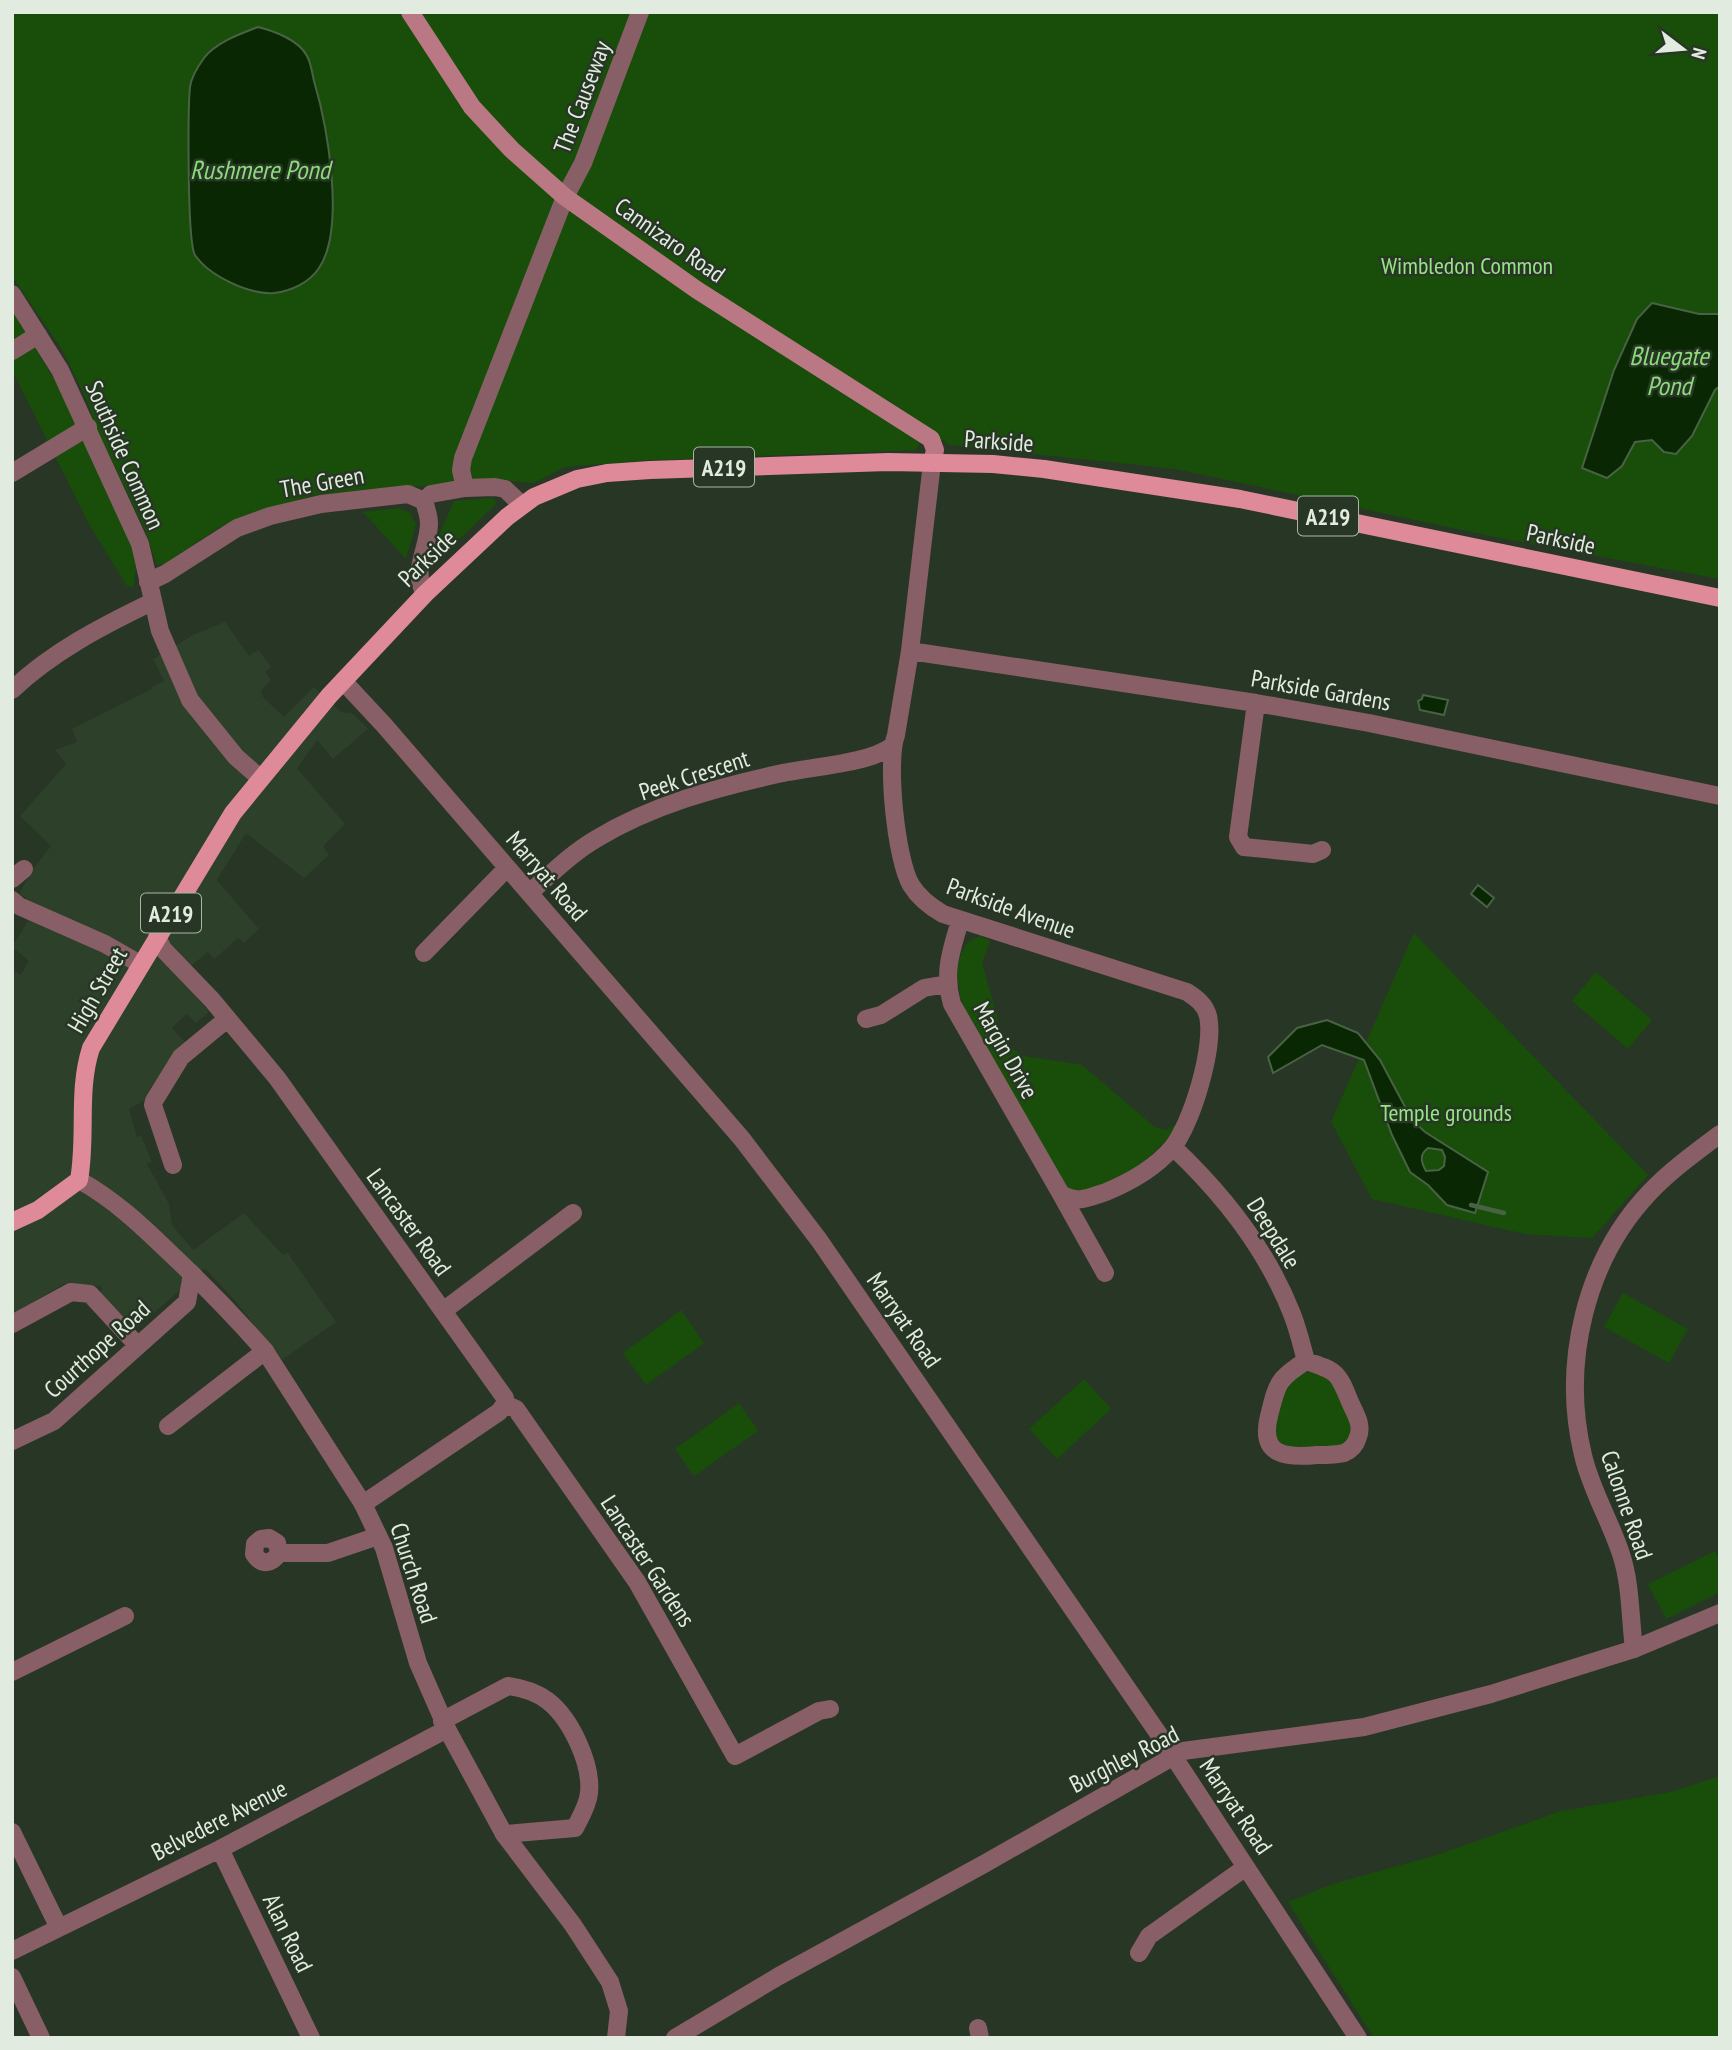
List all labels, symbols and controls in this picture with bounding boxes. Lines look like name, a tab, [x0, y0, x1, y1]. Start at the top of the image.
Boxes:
north arrow	[1648, 14, 1718, 84]
street label: The Causeway	[546, 37, 618, 157]
text: N	[1686, 45, 1712, 62]
water label: Rushmere Pond	[190, 153, 334, 186]
street label: Cannizaro Road	[609, 191, 731, 289]
park label: Wimbledon Common	[1381, 250, 1553, 281]
water label: Bluegate Pond	[1629, 339, 1711, 402]
street label: Southside Common	[78, 376, 172, 534]
street label: Parkside	[963, 423, 1035, 459]
road number: A219	[694, 447, 754, 486]
street label: The Green	[278, 459, 366, 505]
road number: A219	[1298, 496, 1358, 536]
street label: Parkside	[1524, 517, 1598, 561]
street label: Parkside	[391, 523, 463, 593]
street label: Parkside Gardens	[1249, 662, 1393, 718]
street label: Peek Crescent	[635, 743, 753, 807]
street label: Marryat Road	[499, 825, 595, 927]
street label: Parkside Avenue	[943, 870, 1079, 946]
road number: A219	[141, 893, 201, 932]
street label: High Street	[60, 941, 134, 1038]
street label: Margin Drive	[967, 996, 1045, 1104]
park label: Temple grounds	[1380, 1097, 1512, 1128]
street label: Lancaster Road	[360, 1162, 458, 1282]
street label: Deepdale	[1240, 1192, 1308, 1274]
street label: Marryat Road	[860, 1266, 948, 1374]
street label: Courthope Road	[38, 1293, 156, 1405]
street label: Calonne Road	[1594, 1446, 1660, 1564]
street label: Lancaster Gardens	[594, 1489, 702, 1633]
street label: Church Road	[383, 1519, 445, 1627]
street label: Burghley Road	[1064, 1718, 1184, 1800]
street label: Marryat Road	[1193, 1752, 1279, 1860]
street label: Belvedere Avenue	[146, 1773, 292, 1867]
street label: Alan Road	[256, 1889, 320, 1977]

